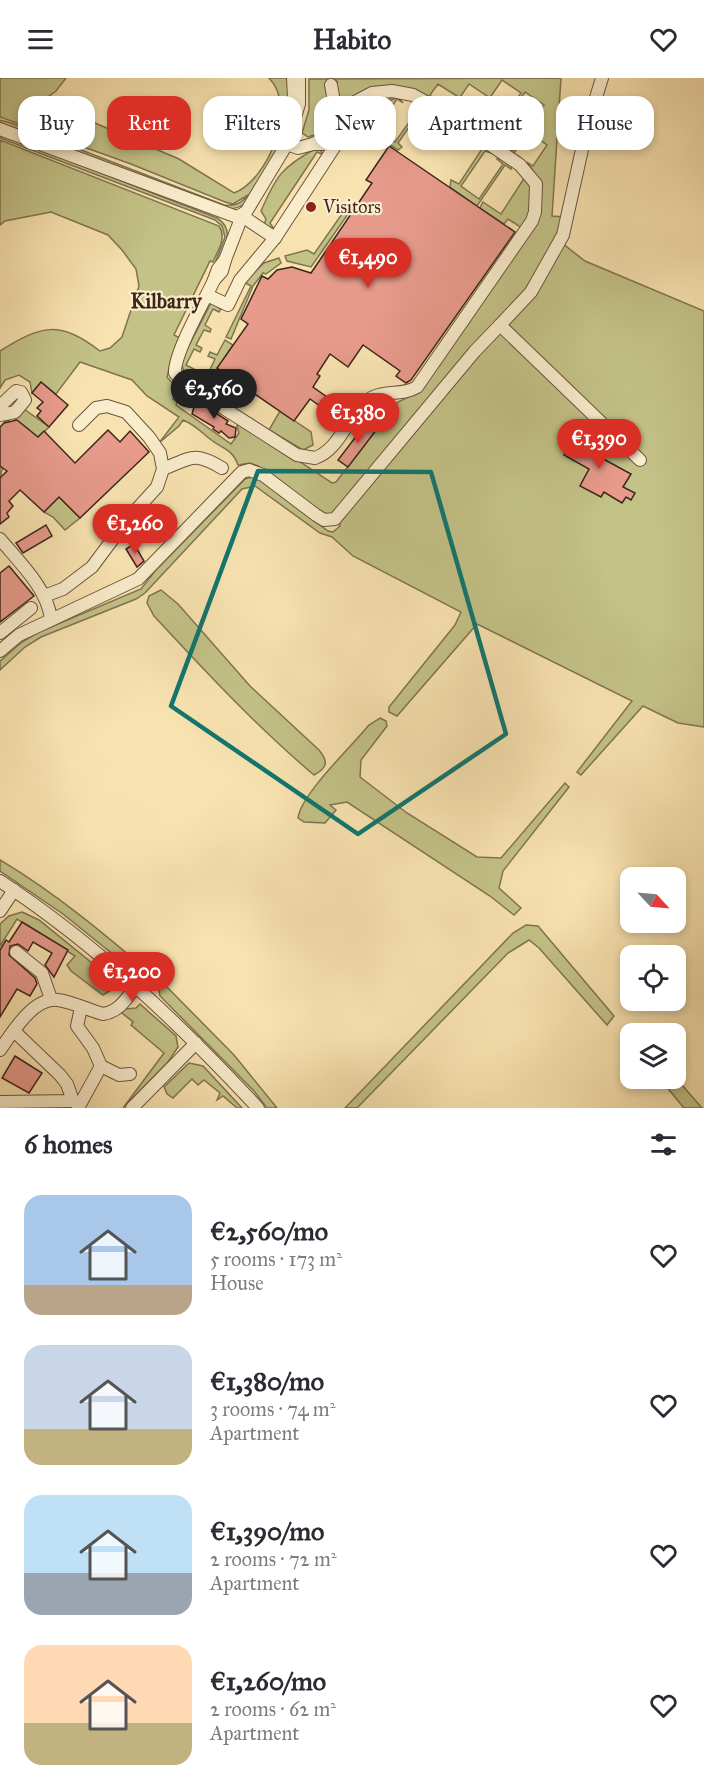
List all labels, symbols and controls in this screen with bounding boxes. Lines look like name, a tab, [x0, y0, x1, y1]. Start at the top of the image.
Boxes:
icon: menu	[24, 23, 57, 56]
text: Habito	[313, 23, 391, 56]
icon: heart	[647, 23, 680, 56]
chip: Buy	[18, 96, 95, 150]
chip: Rent	[107, 96, 191, 150]
chip: Filters	[203, 96, 302, 150]
chip: New	[314, 96, 396, 150]
chip: Apartment	[408, 96, 544, 150]
chip: House	[556, 96, 654, 150]
place label: Visitors	[322, 196, 381, 218]
marker: Visitors	[304, 200, 318, 214]
pin: €1,490	[319, 238, 417, 289]
text: €1,490	[338, 245, 398, 269]
district label: Kilbarry	[130, 288, 203, 314]
pin: €2,560	[165, 369, 263, 420]
text: €2,560	[185, 376, 243, 400]
pin: €1,380	[309, 393, 407, 444]
text: €1,380	[330, 400, 386, 424]
pin: €1,390	[550, 419, 648, 470]
text: €1,390	[571, 426, 627, 450]
pin: €1,260	[86, 504, 184, 555]
text: €1,260	[107, 511, 163, 535]
north arrow	[620, 867, 686, 933]
map controls	[620, 867, 686, 1089]
button: locate	[620, 945, 686, 1011]
pin: €1,200	[83, 952, 181, 1003]
text: €1,200	[103, 959, 161, 983]
button: layers	[620, 1023, 686, 1089]
text: 6 homes	[24, 1128, 113, 1160]
icon: filters	[647, 1128, 680, 1161]
text: €2,560/mo	[210, 1215, 328, 1247]
icon: home	[72, 1219, 144, 1291]
icon: heart	[647, 1239, 680, 1272]
text: 5 rooms · 173 m²	[210, 1247, 342, 1271]
text: House	[210, 1271, 264, 1295]
text: €1,380/mo	[210, 1365, 324, 1397]
icon: home	[72, 1369, 144, 1441]
icon: heart	[647, 1389, 680, 1422]
text: 3 rooms · 74 m²	[210, 1397, 335, 1421]
text: Apartment	[210, 1421, 299, 1445]
text: €1,390/mo	[210, 1515, 324, 1547]
icon: home	[72, 1519, 144, 1591]
icon: heart	[647, 1539, 680, 1572]
text: 2 rooms · 72 m²	[210, 1547, 337, 1571]
text: Apartment	[210, 1571, 299, 1595]
text: €1,260/mo	[210, 1665, 326, 1697]
icon: home	[72, 1669, 144, 1741]
icon: heart	[647, 1689, 680, 1722]
text: 2 rooms · 62 m²	[210, 1697, 336, 1721]
text: Apartment	[210, 1721, 299, 1745]

